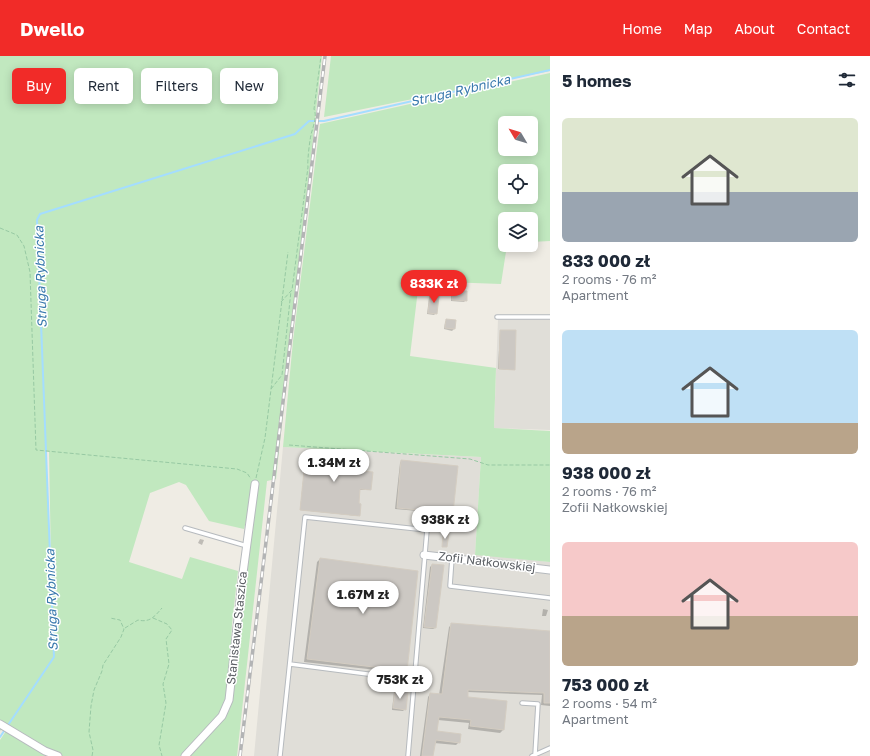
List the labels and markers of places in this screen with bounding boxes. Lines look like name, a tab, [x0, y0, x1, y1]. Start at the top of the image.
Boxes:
pin: 833K zł	[397, 270, 471, 304]
pin: 1.34M zł	[293, 449, 375, 483]
pin: 938K zł	[408, 506, 482, 540]
pin: 1.67M zł	[322, 581, 404, 615]
pin: 753K zł	[363, 666, 437, 700]

